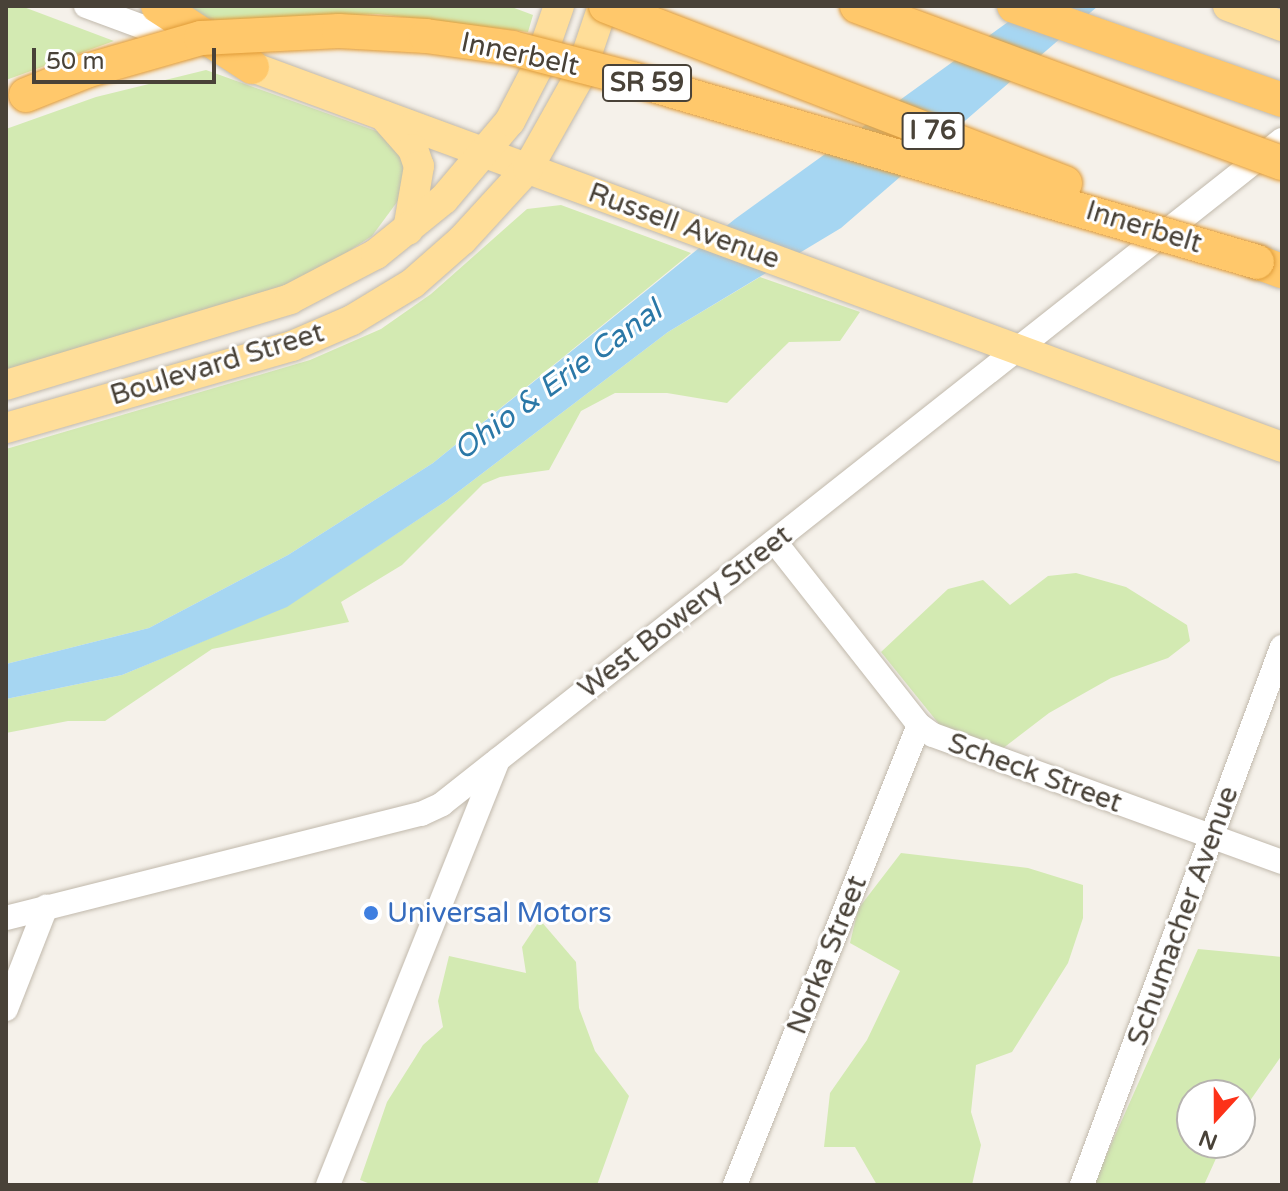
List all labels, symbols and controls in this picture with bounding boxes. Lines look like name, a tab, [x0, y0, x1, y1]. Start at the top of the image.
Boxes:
street label: Innerbelt	[458, 25, 582, 83]
scale bar	[36, 32, 220, 82]
text: 50 m	[46, 47, 104, 76]
road number: SR 59	[601, 61, 693, 105]
road number: I 76	[901, 109, 965, 153]
street label: Russell Avenue	[584, 176, 784, 276]
street label: Innerbelt	[1082, 193, 1206, 261]
water label: Ohio & Erie Canal	[447, 293, 669, 469]
street label: Boulevard Street	[106, 316, 328, 412]
street label: West Bowery Street	[572, 518, 798, 706]
street label: Scheck Street	[943, 726, 1127, 820]
street label: Schumacher Avenue	[1120, 782, 1246, 1050]
street label: Norka Street	[780, 871, 874, 1039]
place label: Universal Motors	[387, 896, 612, 930]
marker: Universal Motors	[362, 904, 380, 922]
north arrow	[1176, 1079, 1256, 1159]
text: N	[1195, 1124, 1221, 1155]

